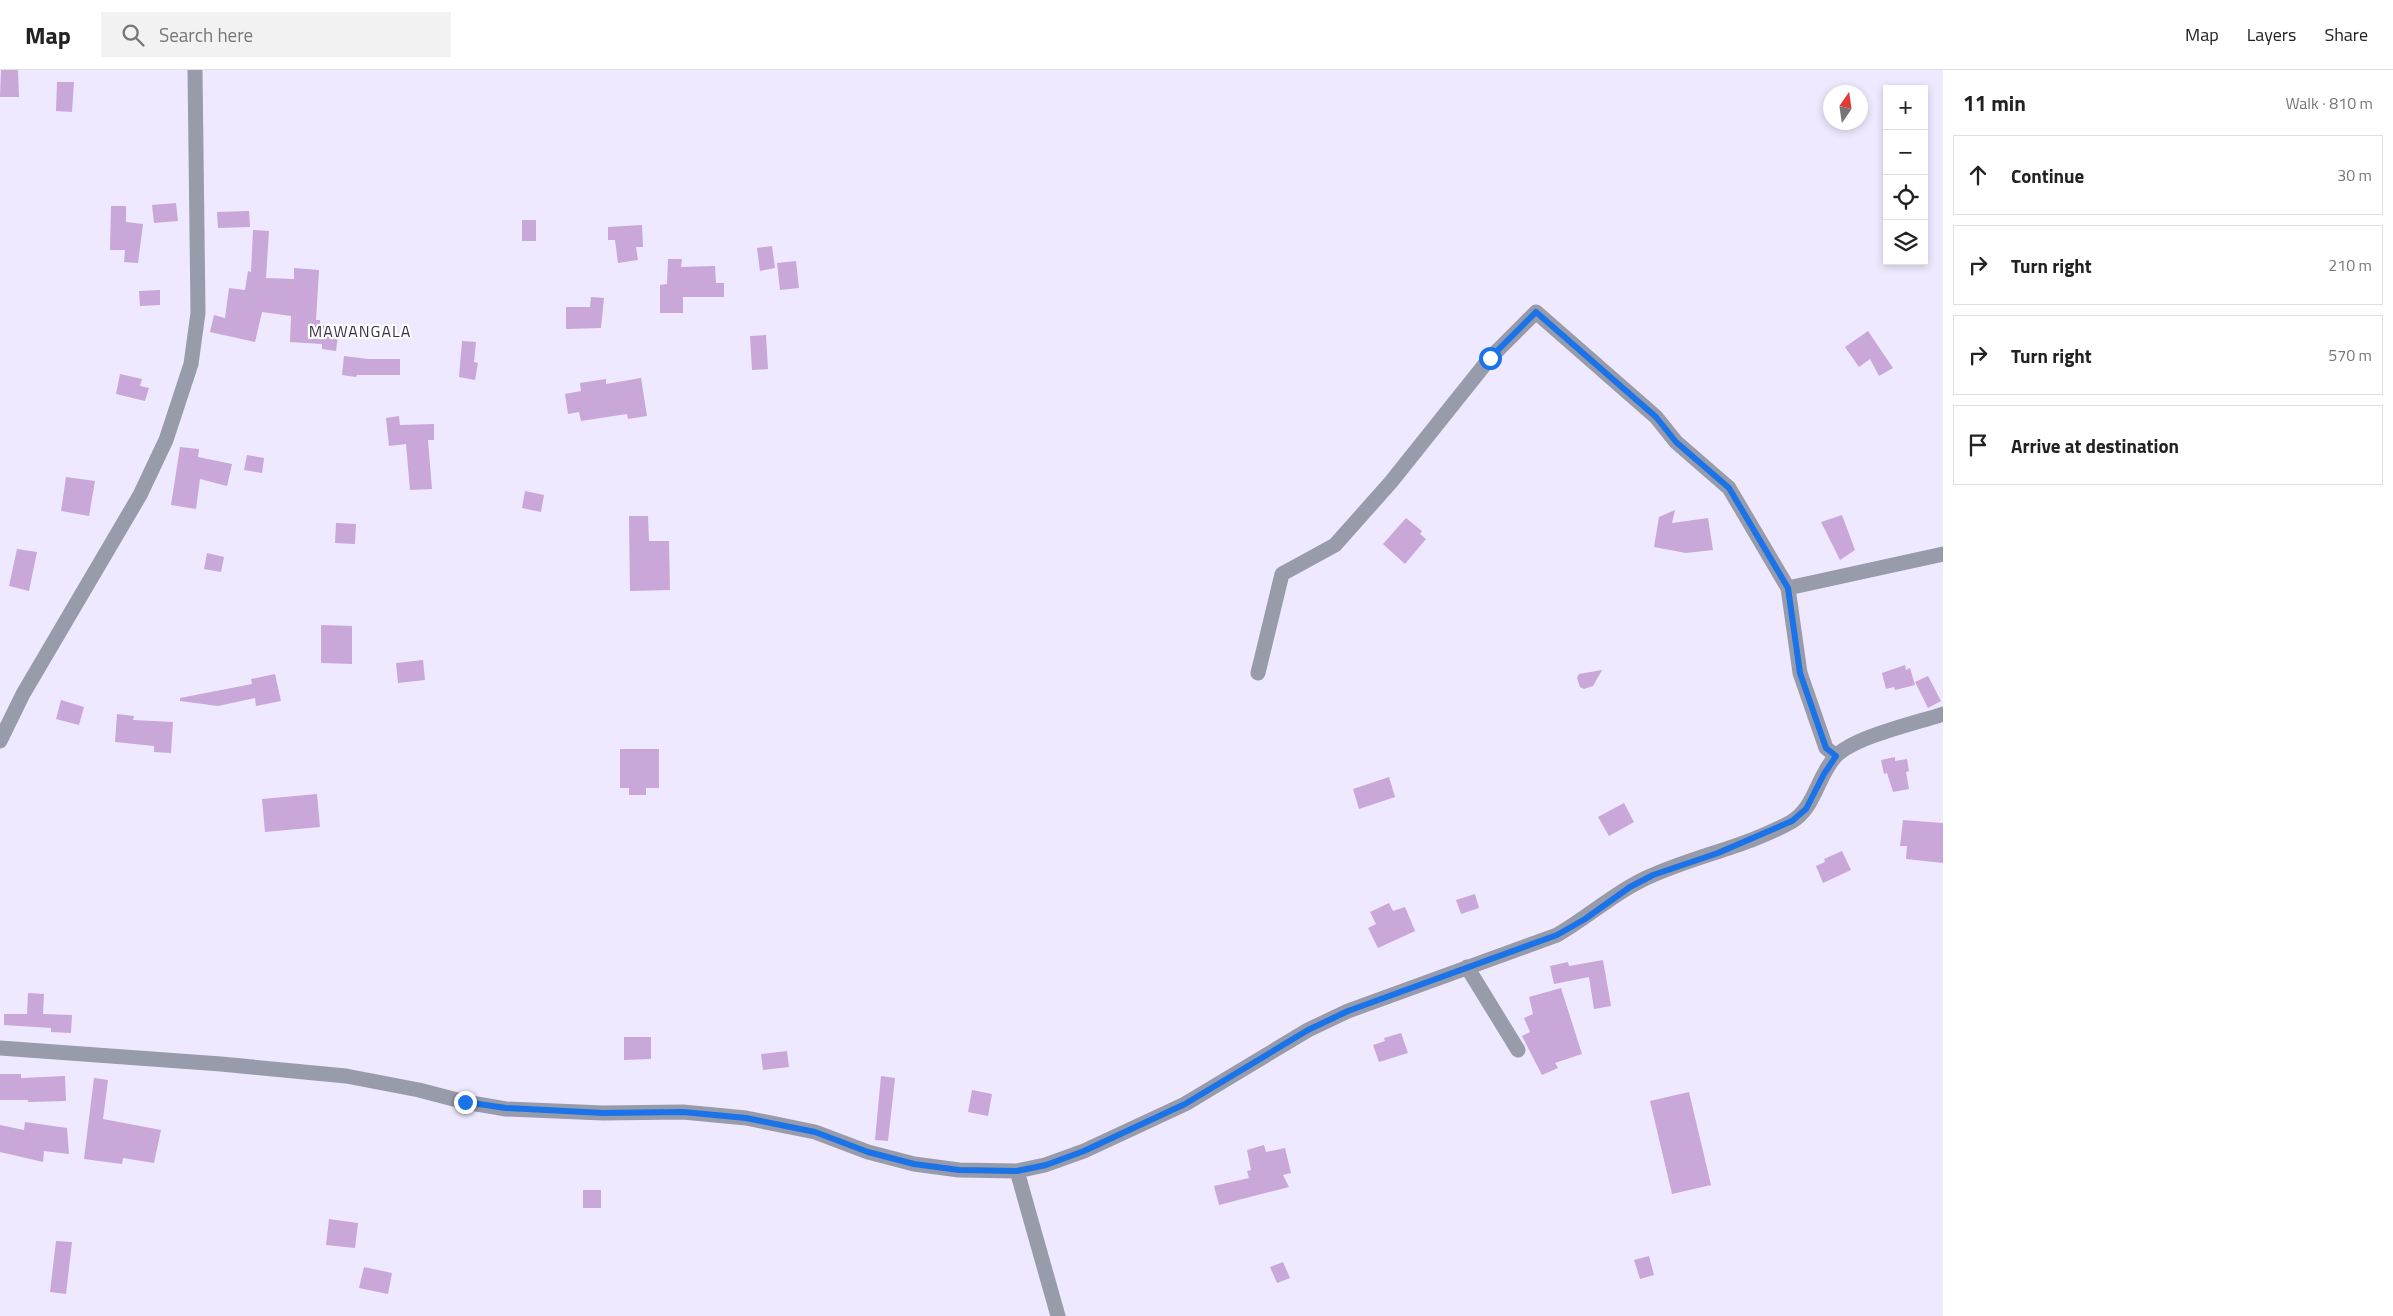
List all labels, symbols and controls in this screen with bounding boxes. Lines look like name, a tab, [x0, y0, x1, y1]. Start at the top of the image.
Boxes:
search box	[101, 12, 451, 57]
text: Map	[25, 17, 71, 53]
text: Search here	[159, 20, 253, 49]
icon: search	[119, 21, 147, 49]
text: Map	[2185, 21, 2219, 48]
text: Layers	[2247, 21, 2296, 48]
text: Share	[2324, 21, 2368, 48]
north arrow	[1823, 85, 1868, 130]
map controls	[1883, 85, 1928, 265]
button: +	[1883, 85, 1928, 130]
text: 11 min	[1963, 87, 2026, 119]
text: Walk · 810 m	[2285, 91, 2373, 115]
button: −	[1883, 130, 1928, 175]
icon: ahead	[1964, 161, 1992, 189]
text: Continue	[2011, 161, 2084, 190]
text: 30 m	[2337, 163, 2372, 187]
button: locate	[1883, 175, 1928, 220]
button: layers	[1883, 220, 1928, 265]
icon: right	[1964, 251, 1992, 279]
text: Turn right	[2011, 251, 2092, 280]
text: 210 m	[2328, 253, 2372, 277]
district label: MAWANGALA	[309, 319, 411, 343]
icon: right	[1964, 341, 1992, 369]
text: Turn right	[2011, 341, 2092, 370]
text: 570 m	[2328, 343, 2372, 367]
route start	[1479, 347, 1502, 370]
icon: arrive	[1964, 431, 1992, 459]
text: Arrive at destination	[2011, 431, 2179, 460]
route end	[454, 1091, 477, 1114]

